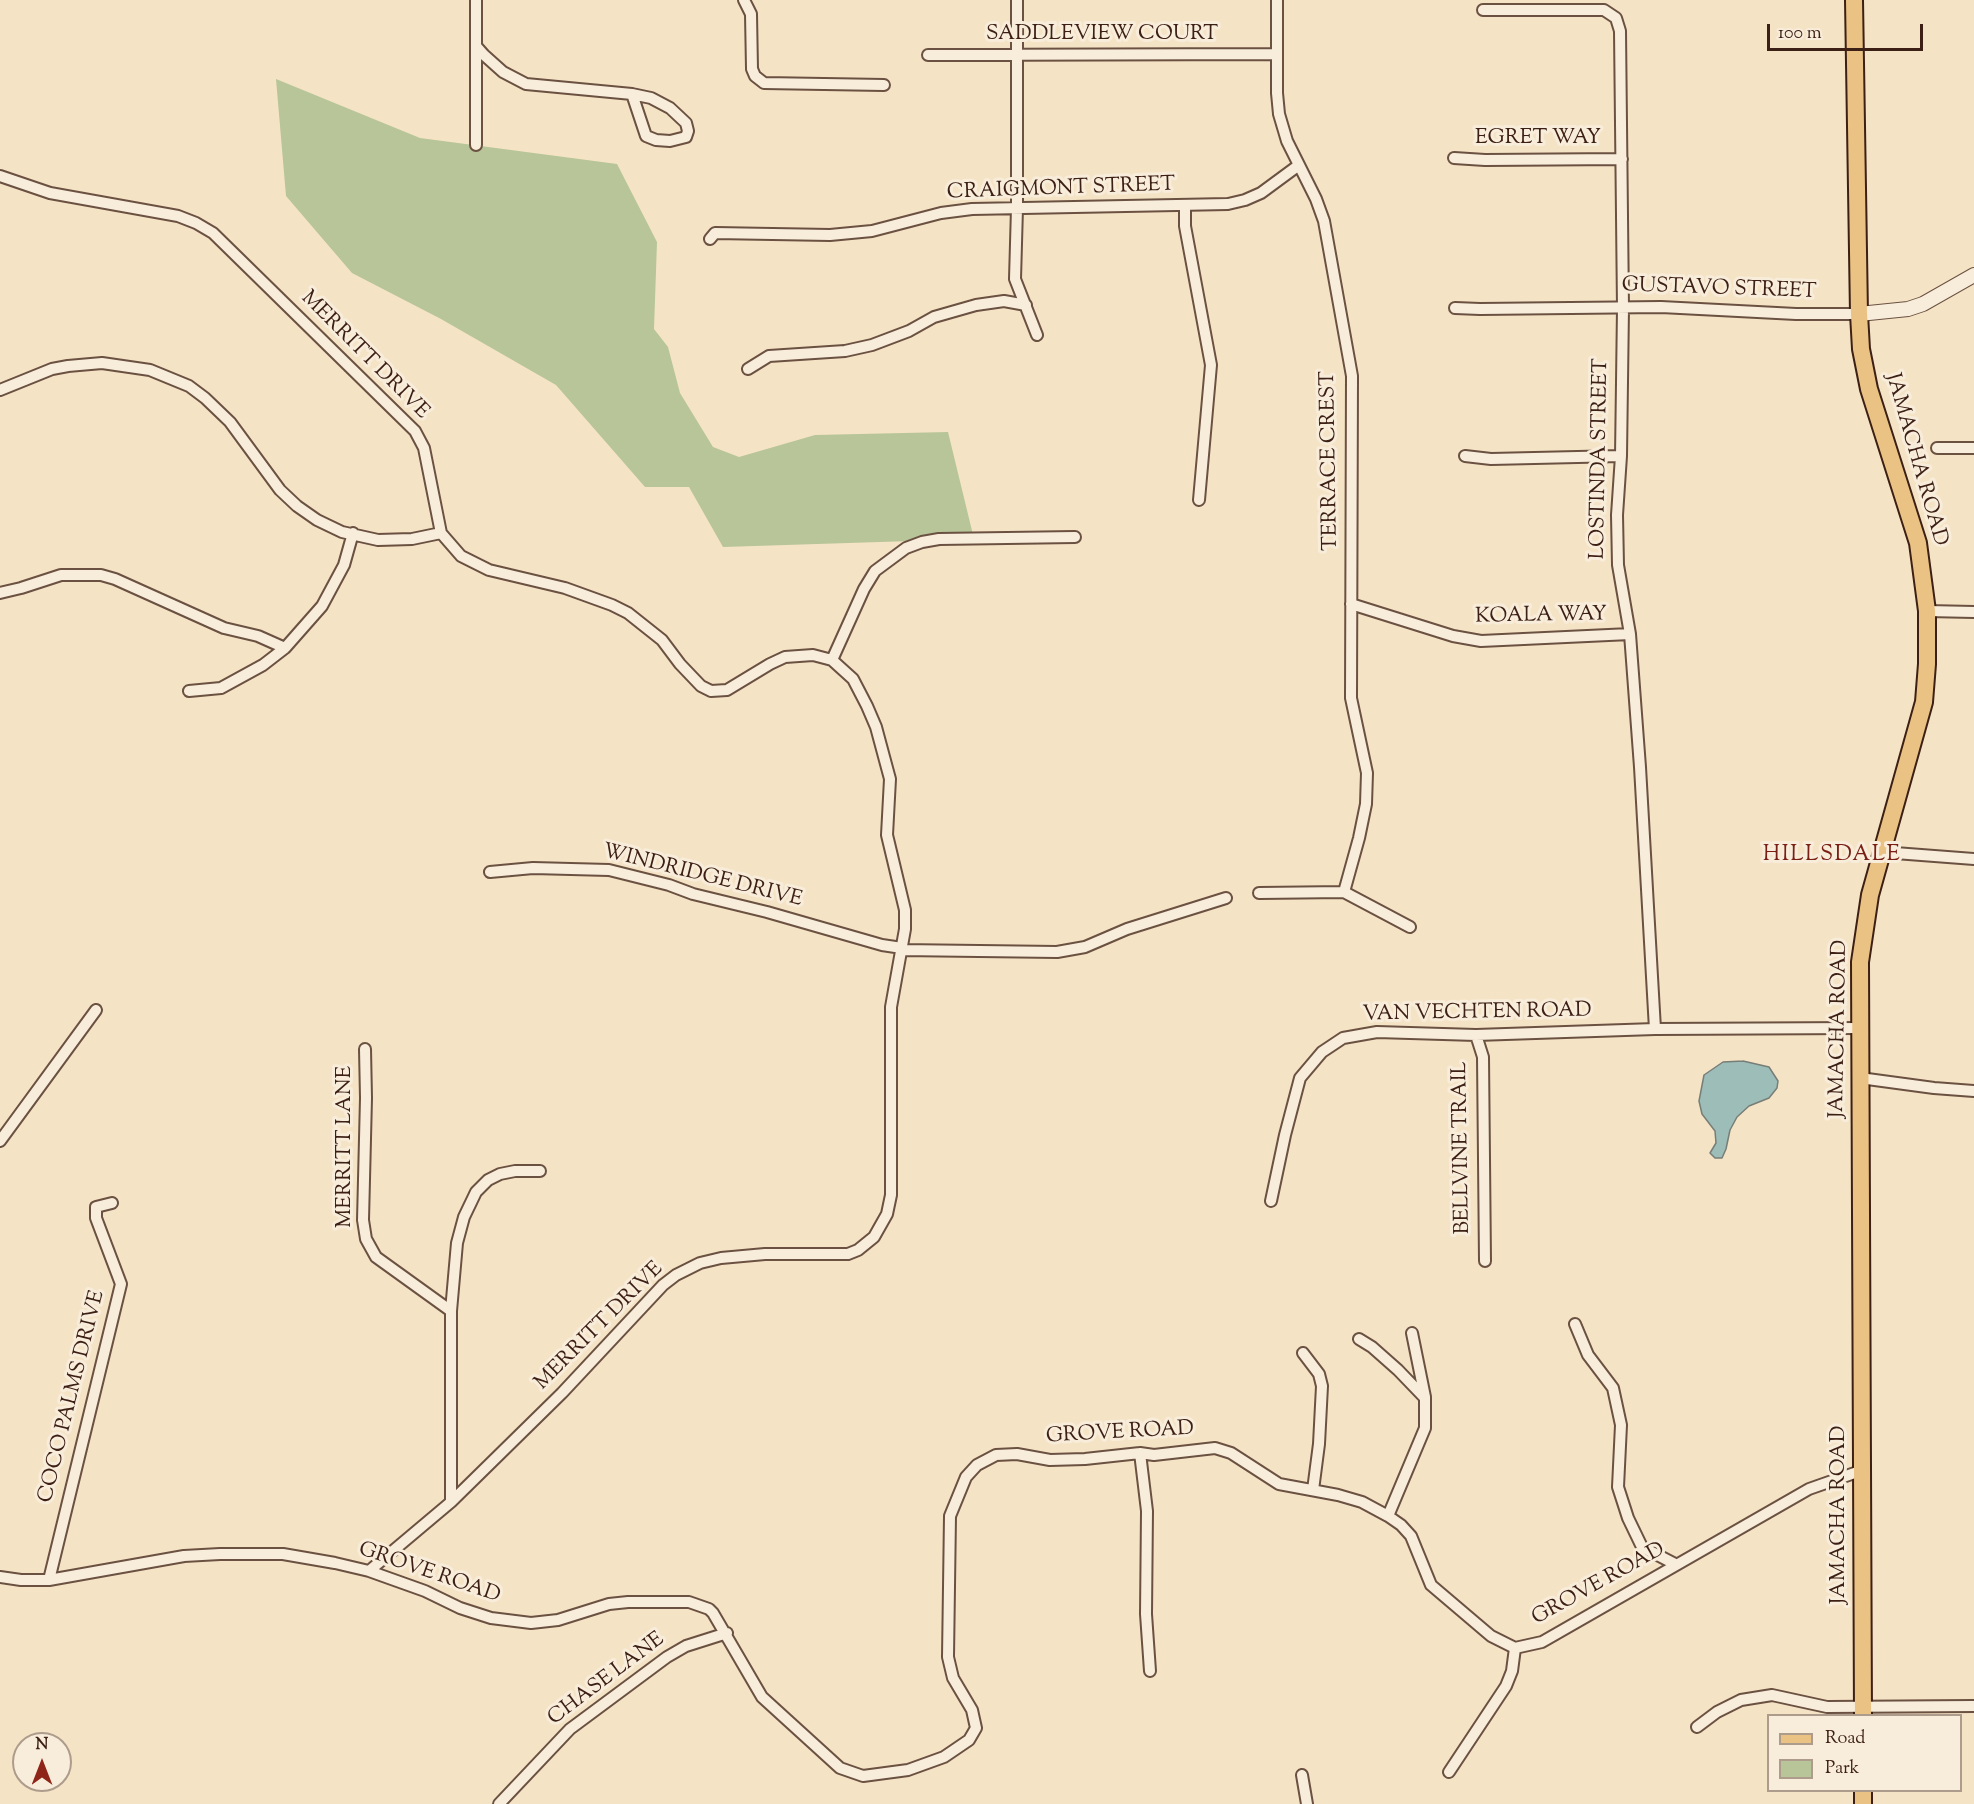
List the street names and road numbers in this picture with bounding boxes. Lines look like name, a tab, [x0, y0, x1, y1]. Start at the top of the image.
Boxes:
street label: SADDLEVIEW COURT	[986, 22, 1218, 48]
street label: EGRET WAY	[1475, 126, 1601, 152]
street label: CRAIGMONT STREET	[947, 173, 1175, 207]
street label: GUSTAVO STREET	[1621, 274, 1817, 306]
street label: MERRITT DRIVE	[295, 287, 433, 425]
street label: LOSTINDA STREET	[1587, 358, 1615, 560]
street label: TERRACE CREST	[1317, 371, 1345, 551]
street label: JAMACHA ROAD	[1878, 371, 1952, 549]
street label: KOALA WAY	[1475, 603, 1607, 631]
street label: WINDRIDGE DRIVE	[600, 840, 804, 914]
street label: JAMACHA ROAD	[1826, 940, 1854, 1118]
street label: VAN VECHTEN ROAD	[1362, 999, 1592, 1029]
street label: BELLVINE TRAIL	[1449, 1061, 1477, 1235]
street label: MERRITT LANE	[333, 1066, 359, 1228]
street label: MERRITT DRIVE	[531, 1258, 669, 1396]
street label: COCO PALMS DRIVE	[34, 1288, 112, 1506]
street label: GROVE ROAD	[1045, 1418, 1195, 1450]
street label: JAMACHA ROAD	[1827, 1426, 1853, 1604]
street label: GROVE ROAD	[355, 1538, 503, 1610]
street label: GROVE ROAD	[1528, 1538, 1670, 1632]
street label: CHASE LANE	[544, 1628, 670, 1732]

